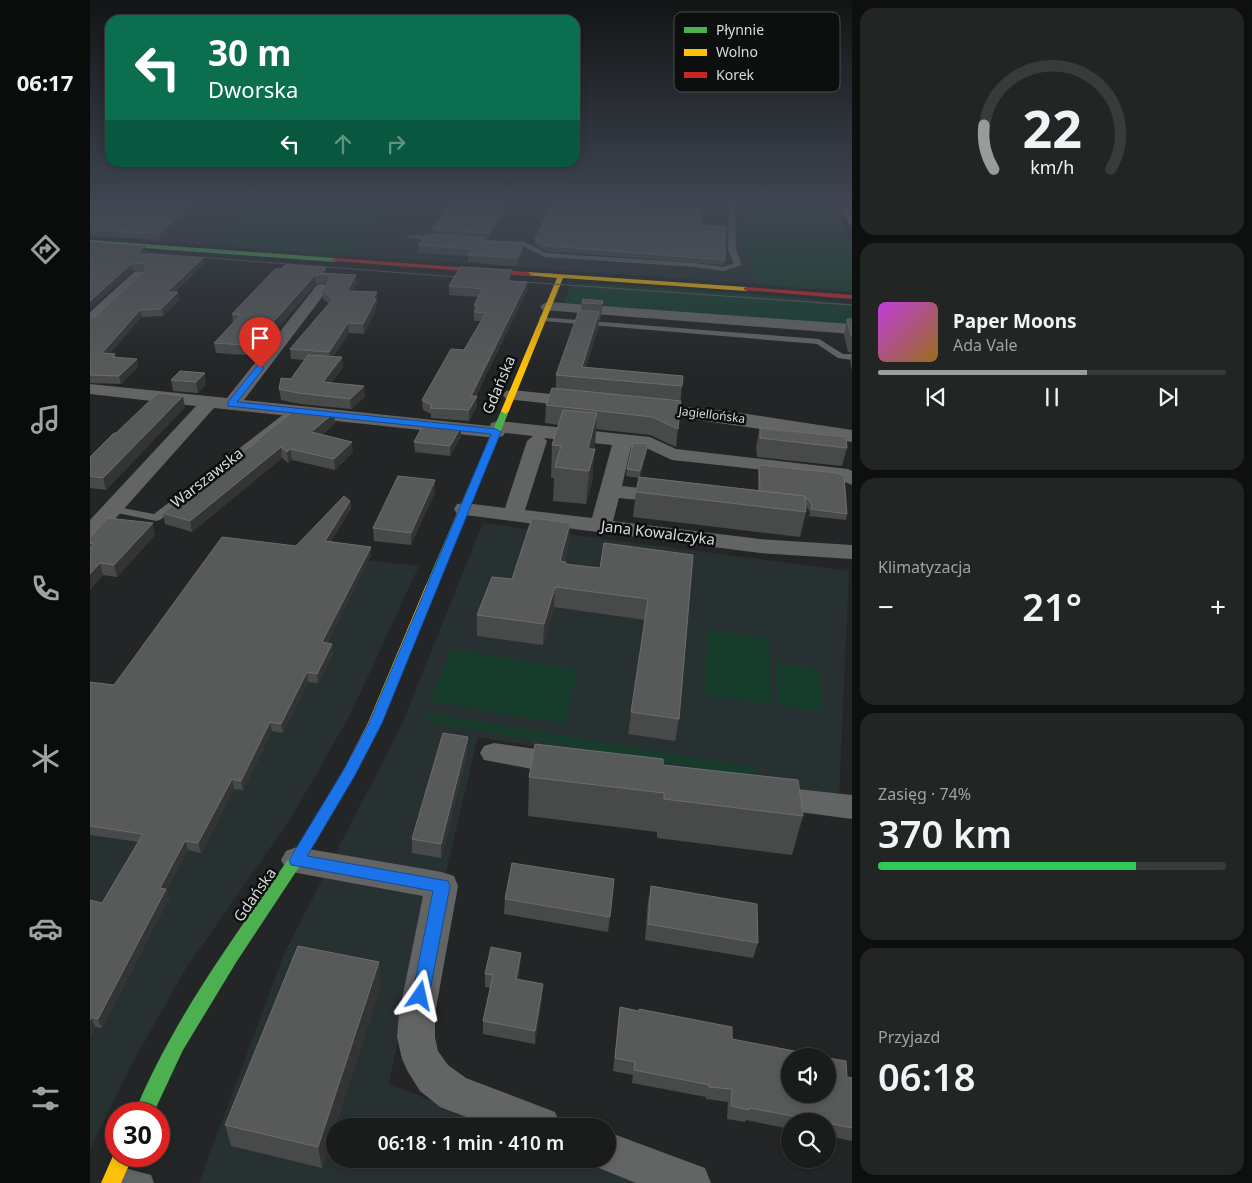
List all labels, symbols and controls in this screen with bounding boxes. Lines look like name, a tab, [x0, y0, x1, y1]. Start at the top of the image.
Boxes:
legend	[674, 12, 840, 92]
text: Płynnie	[716, 20, 764, 39]
text: 30 m	[208, 29, 291, 76]
icon: left	[125, 35, 190, 100]
text: Wolno	[716, 42, 758, 61]
text: Korek	[716, 65, 755, 84]
text: 06:17	[17, 67, 73, 97]
text: Dworska	[208, 74, 298, 104]
text: 22	[1022, 92, 1082, 163]
icon: left	[276, 130, 304, 158]
icon: ahead	[329, 130, 357, 158]
icon: right	[382, 130, 410, 158]
text: km/h	[1030, 155, 1074, 179]
icon: directions	[28, 232, 63, 267]
text: Paper Moons	[953, 308, 1077, 334]
pin	[239, 317, 281, 368]
icon: arrive	[246, 324, 274, 352]
text: Ada Vale	[953, 334, 1018, 356]
street label: Gdańska	[477, 352, 519, 417]
icon: previous	[922, 383, 950, 411]
icon: pause	[1038, 383, 1066, 411]
icon: next	[1154, 383, 1182, 411]
icon: music	[28, 402, 63, 437]
street label: Jagiellońska	[677, 402, 746, 427]
street label: Warszawska	[166, 443, 247, 512]
street label: Jana Kowalczyka	[598, 515, 716, 549]
text: Klimatyzacja	[878, 556, 971, 578]
icon: phone	[28, 571, 63, 606]
text: 21°	[1022, 580, 1082, 632]
text: −	[878, 587, 894, 625]
text: +	[1210, 587, 1226, 625]
icon: climate	[28, 741, 63, 776]
text: Zasięg · 74%	[878, 783, 971, 805]
text: 370 km	[878, 807, 1012, 859]
street label: Gdańska	[228, 864, 280, 925]
icon: car	[28, 911, 63, 946]
position arrow	[393, 969, 445, 1021]
text: Przyjazd	[878, 1026, 940, 1048]
map controls	[781, 1048, 836, 1168]
button: sound	[781, 1048, 836, 1103]
text: 06:18	[878, 1050, 975, 1102]
icon: filters	[28, 1081, 63, 1116]
speed limit sign: 30	[105, 1102, 170, 1167]
button: search	[781, 1113, 836, 1168]
text: 06:18 · 1 min · 410 m	[378, 1130, 564, 1156]

